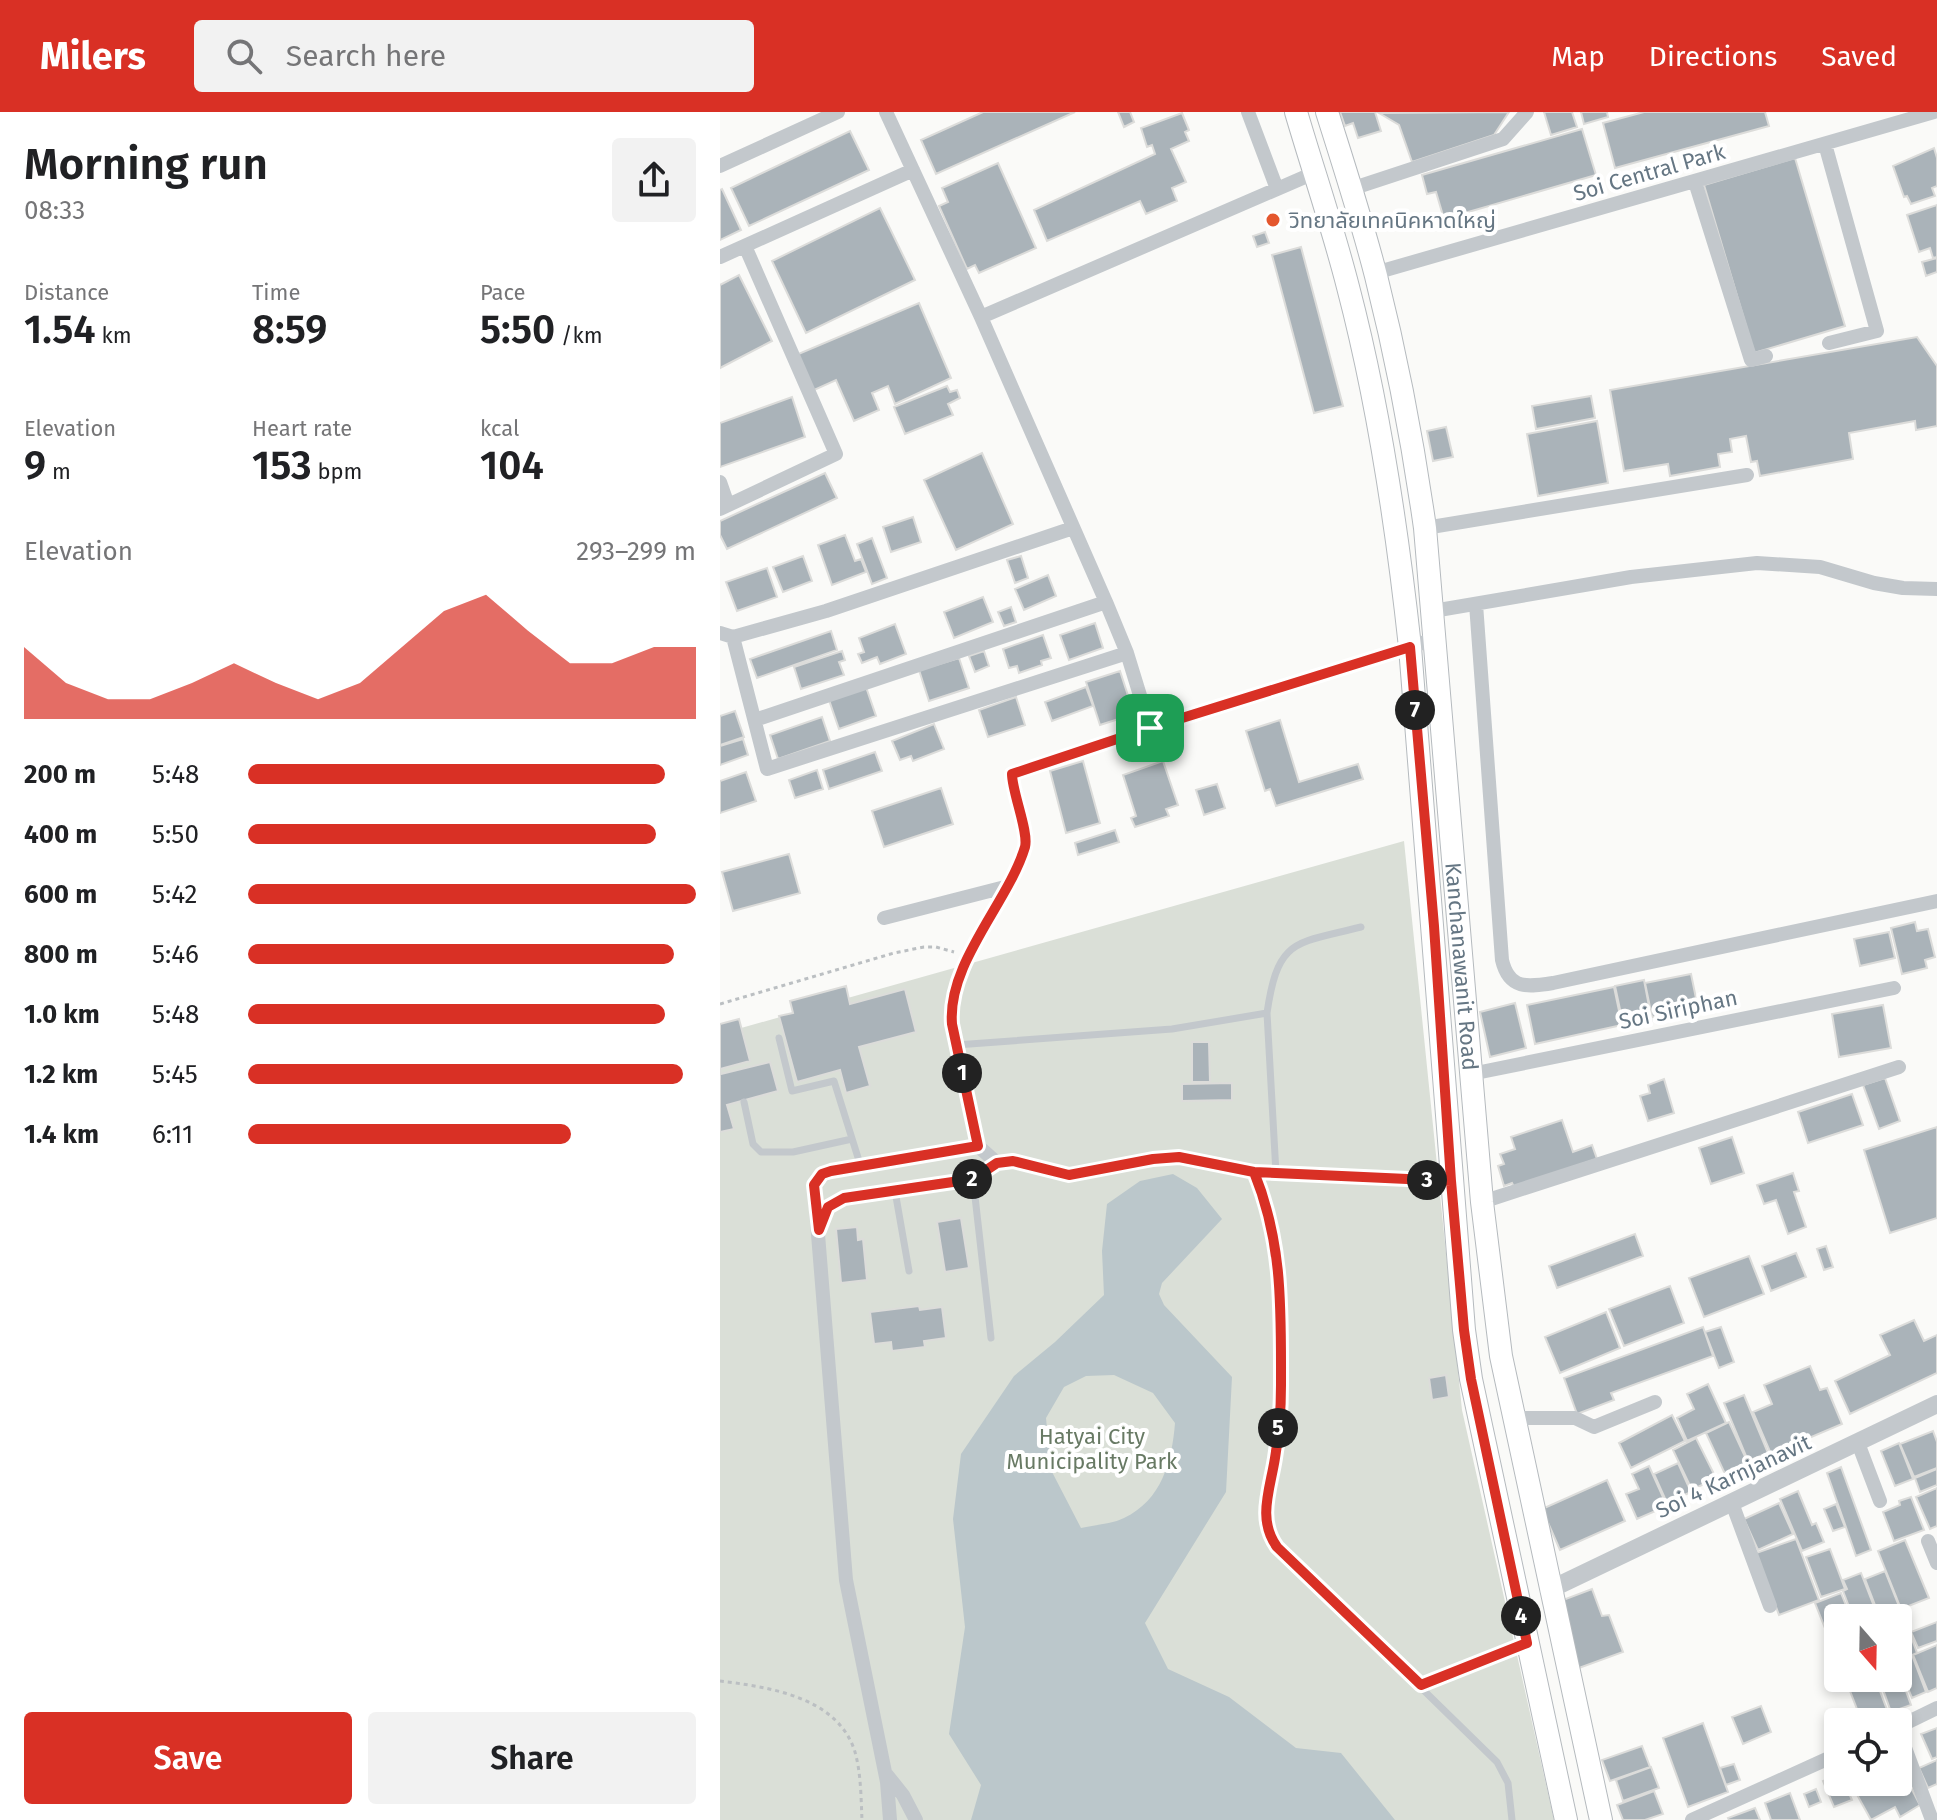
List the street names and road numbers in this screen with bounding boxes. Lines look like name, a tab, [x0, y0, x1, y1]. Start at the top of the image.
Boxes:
street label: Soi Central Park	[1570, 138, 1729, 207]
street label: Kanchanawanit Road	[1439, 861, 1484, 1072]
street label: Soi Siriphan	[1616, 984, 1740, 1035]
street label: Soi 4 Karnjanavit	[1651, 1429, 1815, 1524]

